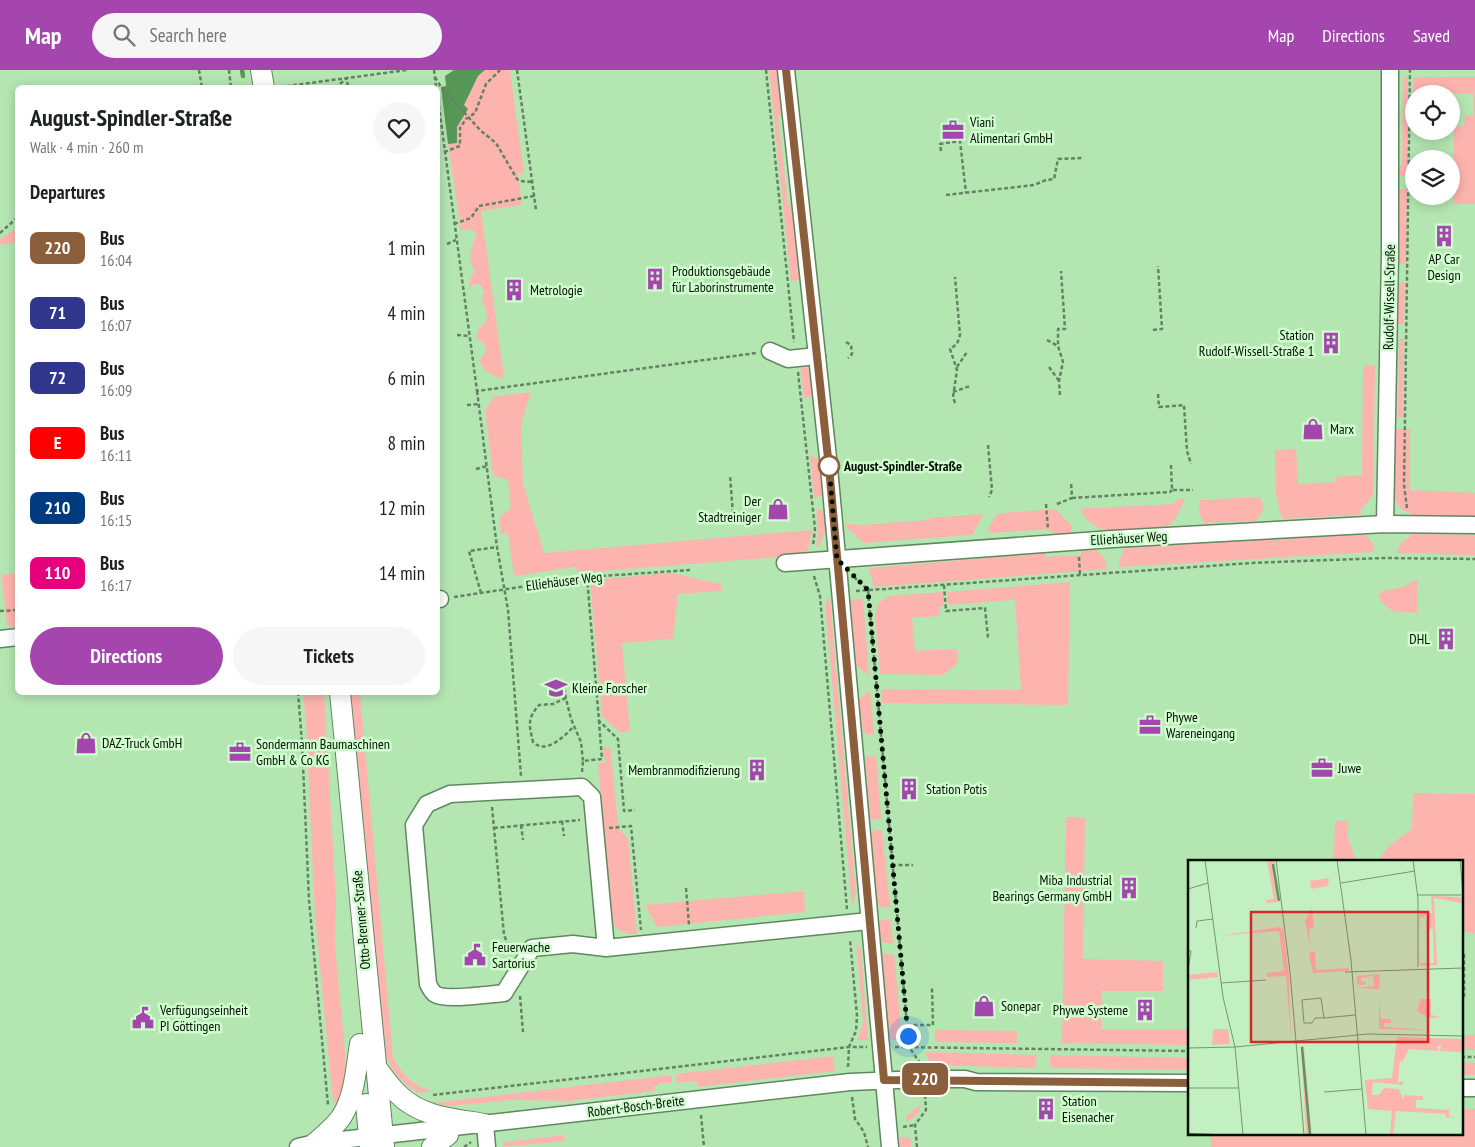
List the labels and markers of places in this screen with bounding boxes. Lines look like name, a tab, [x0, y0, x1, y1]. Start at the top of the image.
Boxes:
place label: Viani Alimentari GmbH	[969, 113, 1053, 147]
office icon: Viani Alimentari GmbH	[940, 117, 966, 143]
building icon: AP Car Design	[1431, 223, 1457, 249]
place label: AP Car Design	[1427, 250, 1461, 284]
place label: Produktionsgebäude für Laborinstrumente	[672, 262, 774, 296]
building icon: Produktionsgebäude für Laborinstrumente	[642, 266, 668, 292]
building icon: Metrologie	[501, 277, 527, 303]
place label: Metrologie	[530, 281, 583, 299]
place label: Station Rudolf-Wissell-Straße 1	[1199, 326, 1314, 360]
building icon: Station Rudolf-Wissell-Straße 1	[1318, 330, 1344, 356]
shop icon: Marx	[1300, 416, 1326, 442]
place label: Marx	[1330, 420, 1354, 438]
marker: August-Spindler-Straße	[818, 455, 840, 477]
place label: August-Spindler-Straße	[843, 457, 962, 475]
place label: Der Stadtreiniger	[698, 492, 761, 526]
shop icon: Der Stadtreiniger	[765, 496, 791, 522]
building icon: DHL	[1433, 626, 1459, 652]
place label: DHL	[1409, 630, 1430, 648]
school or university icon: Kleine Forscher	[543, 675, 569, 701]
place label: Kleine Forscher	[572, 679, 647, 697]
place label: Phywe Wareneingang	[1166, 708, 1235, 742]
office icon: Phywe Wareneingang	[1137, 712, 1163, 738]
shop icon: DAZ-Truck GmbH	[73, 730, 99, 756]
place label: DAZ-Truck GmbH	[102, 734, 182, 752]
place label: Sondermann Baumaschinen GmbH & Co KG	[256, 735, 390, 769]
office icon: Sondermann Baumaschinen GmbH & Co KG	[227, 739, 253, 765]
office icon: Juwe	[1309, 755, 1335, 781]
building icon: Membranmodifizierung	[744, 757, 770, 783]
place label: Juwe	[1337, 759, 1362, 777]
place label: Membranmodifizierung	[628, 761, 740, 779]
building icon: Station Potis	[896, 776, 922, 802]
place label: Station Potis	[926, 780, 987, 798]
place label: Miba Industrial Bearings Germany GmbH	[992, 871, 1113, 905]
building icon: Miba Industrial Bearings Germany GmbH	[1116, 875, 1142, 901]
place label: Feuerwache Sartorius	[492, 938, 550, 972]
public building icon: Feuerwache Sartorius	[462, 942, 488, 968]
shop icon: Sonepar	[971, 993, 997, 1019]
place label: Sonepar	[1001, 997, 1041, 1015]
building icon: Phywe Systeme	[1132, 997, 1158, 1023]
place label: Verfügungseinheit PI Göttingen	[159, 1001, 248, 1035]
place label: Phywe Systeme	[1053, 1001, 1128, 1019]
public building icon: Verfügungseinheit PI Göttingen	[130, 1005, 156, 1031]
place label: Station Eisenacher	[1062, 1092, 1114, 1126]
building icon: Station Eisenacher	[1033, 1096, 1059, 1122]

